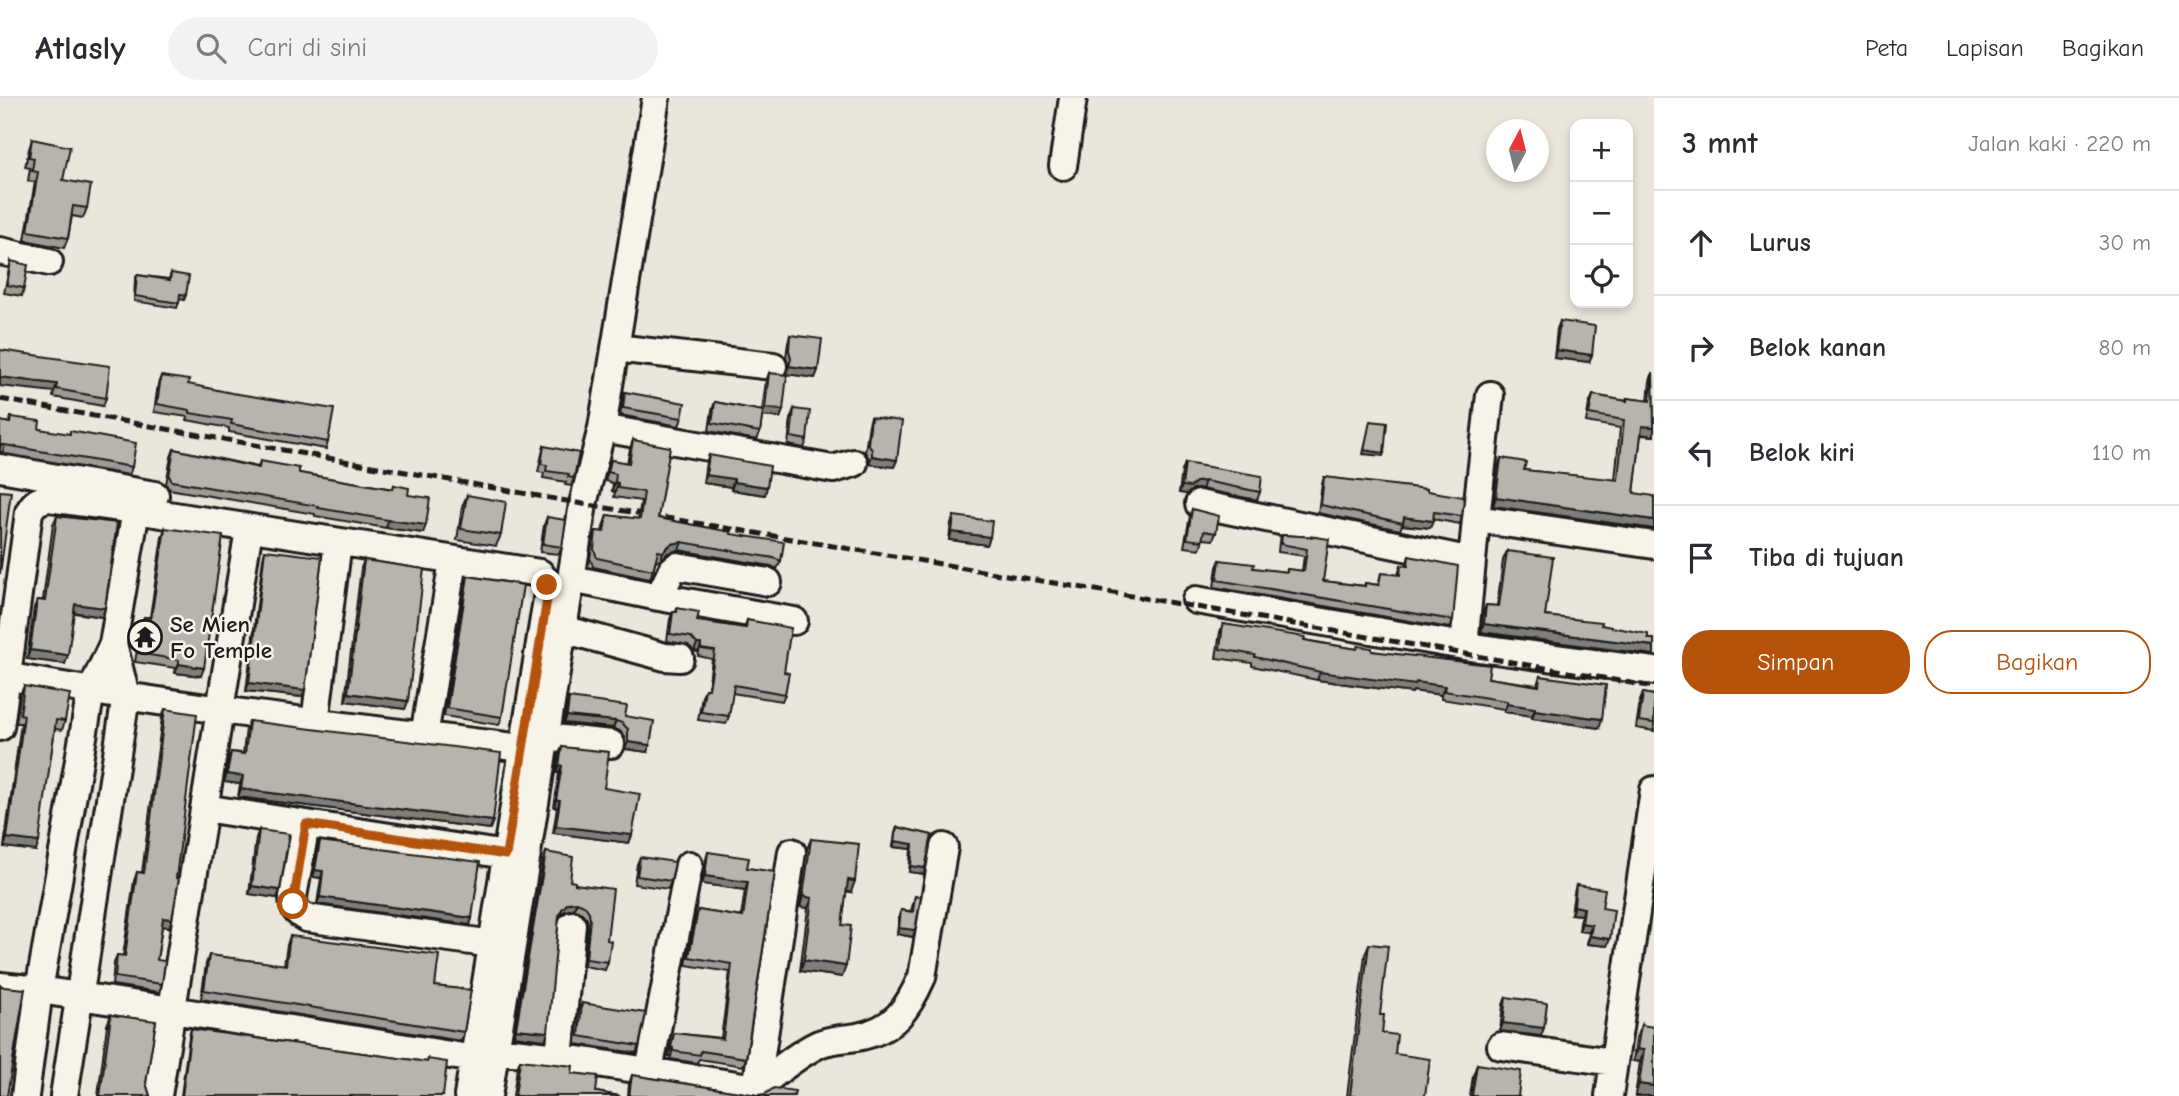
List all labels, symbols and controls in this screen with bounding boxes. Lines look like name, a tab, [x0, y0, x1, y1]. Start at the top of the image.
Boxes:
search box	[168, 17, 658, 80]
text: Atlasly	[35, 29, 126, 67]
icon: search	[192, 29, 230, 67]
text: Cari di sini	[248, 33, 367, 63]
text: Peta	[1865, 34, 1908, 62]
text: Lapisan	[1946, 34, 2024, 62]
text: Bagikan	[2062, 34, 2144, 62]
north arrow	[1486, 119, 1549, 182]
map controls	[1570, 119, 1633, 308]
button: +	[1570, 119, 1633, 182]
text: 3 mnt	[1682, 126, 1757, 161]
text: Jalan kaki · 220 m	[1968, 130, 2151, 157]
button: −	[1570, 182, 1633, 245]
icon: ahead	[1682, 224, 1720, 262]
text: Lurus	[1749, 228, 1811, 258]
text: 30 m	[2099, 229, 2151, 256]
button: locate	[1570, 245, 1633, 308]
icon: right	[1682, 329, 1720, 367]
text: Belok kanan	[1749, 333, 1886, 363]
text: 80 m	[2098, 334, 2151, 361]
icon: left	[1682, 434, 1720, 472]
text: Belok kiri	[1749, 438, 1855, 468]
text: 110 m	[2092, 439, 2151, 466]
icon: arrive	[1682, 539, 1720, 577]
text: Tiba di tujuan	[1749, 543, 1904, 573]
route end	[531, 569, 562, 600]
place label: Se Mien Fo Temple	[170, 611, 272, 664]
temple icon: Se Mien Fo Temple	[126, 618, 164, 656]
button: Simpan	[1682, 630, 1910, 694]
button: Bagikan	[1924, 630, 2151, 694]
route start	[277, 888, 308, 919]

